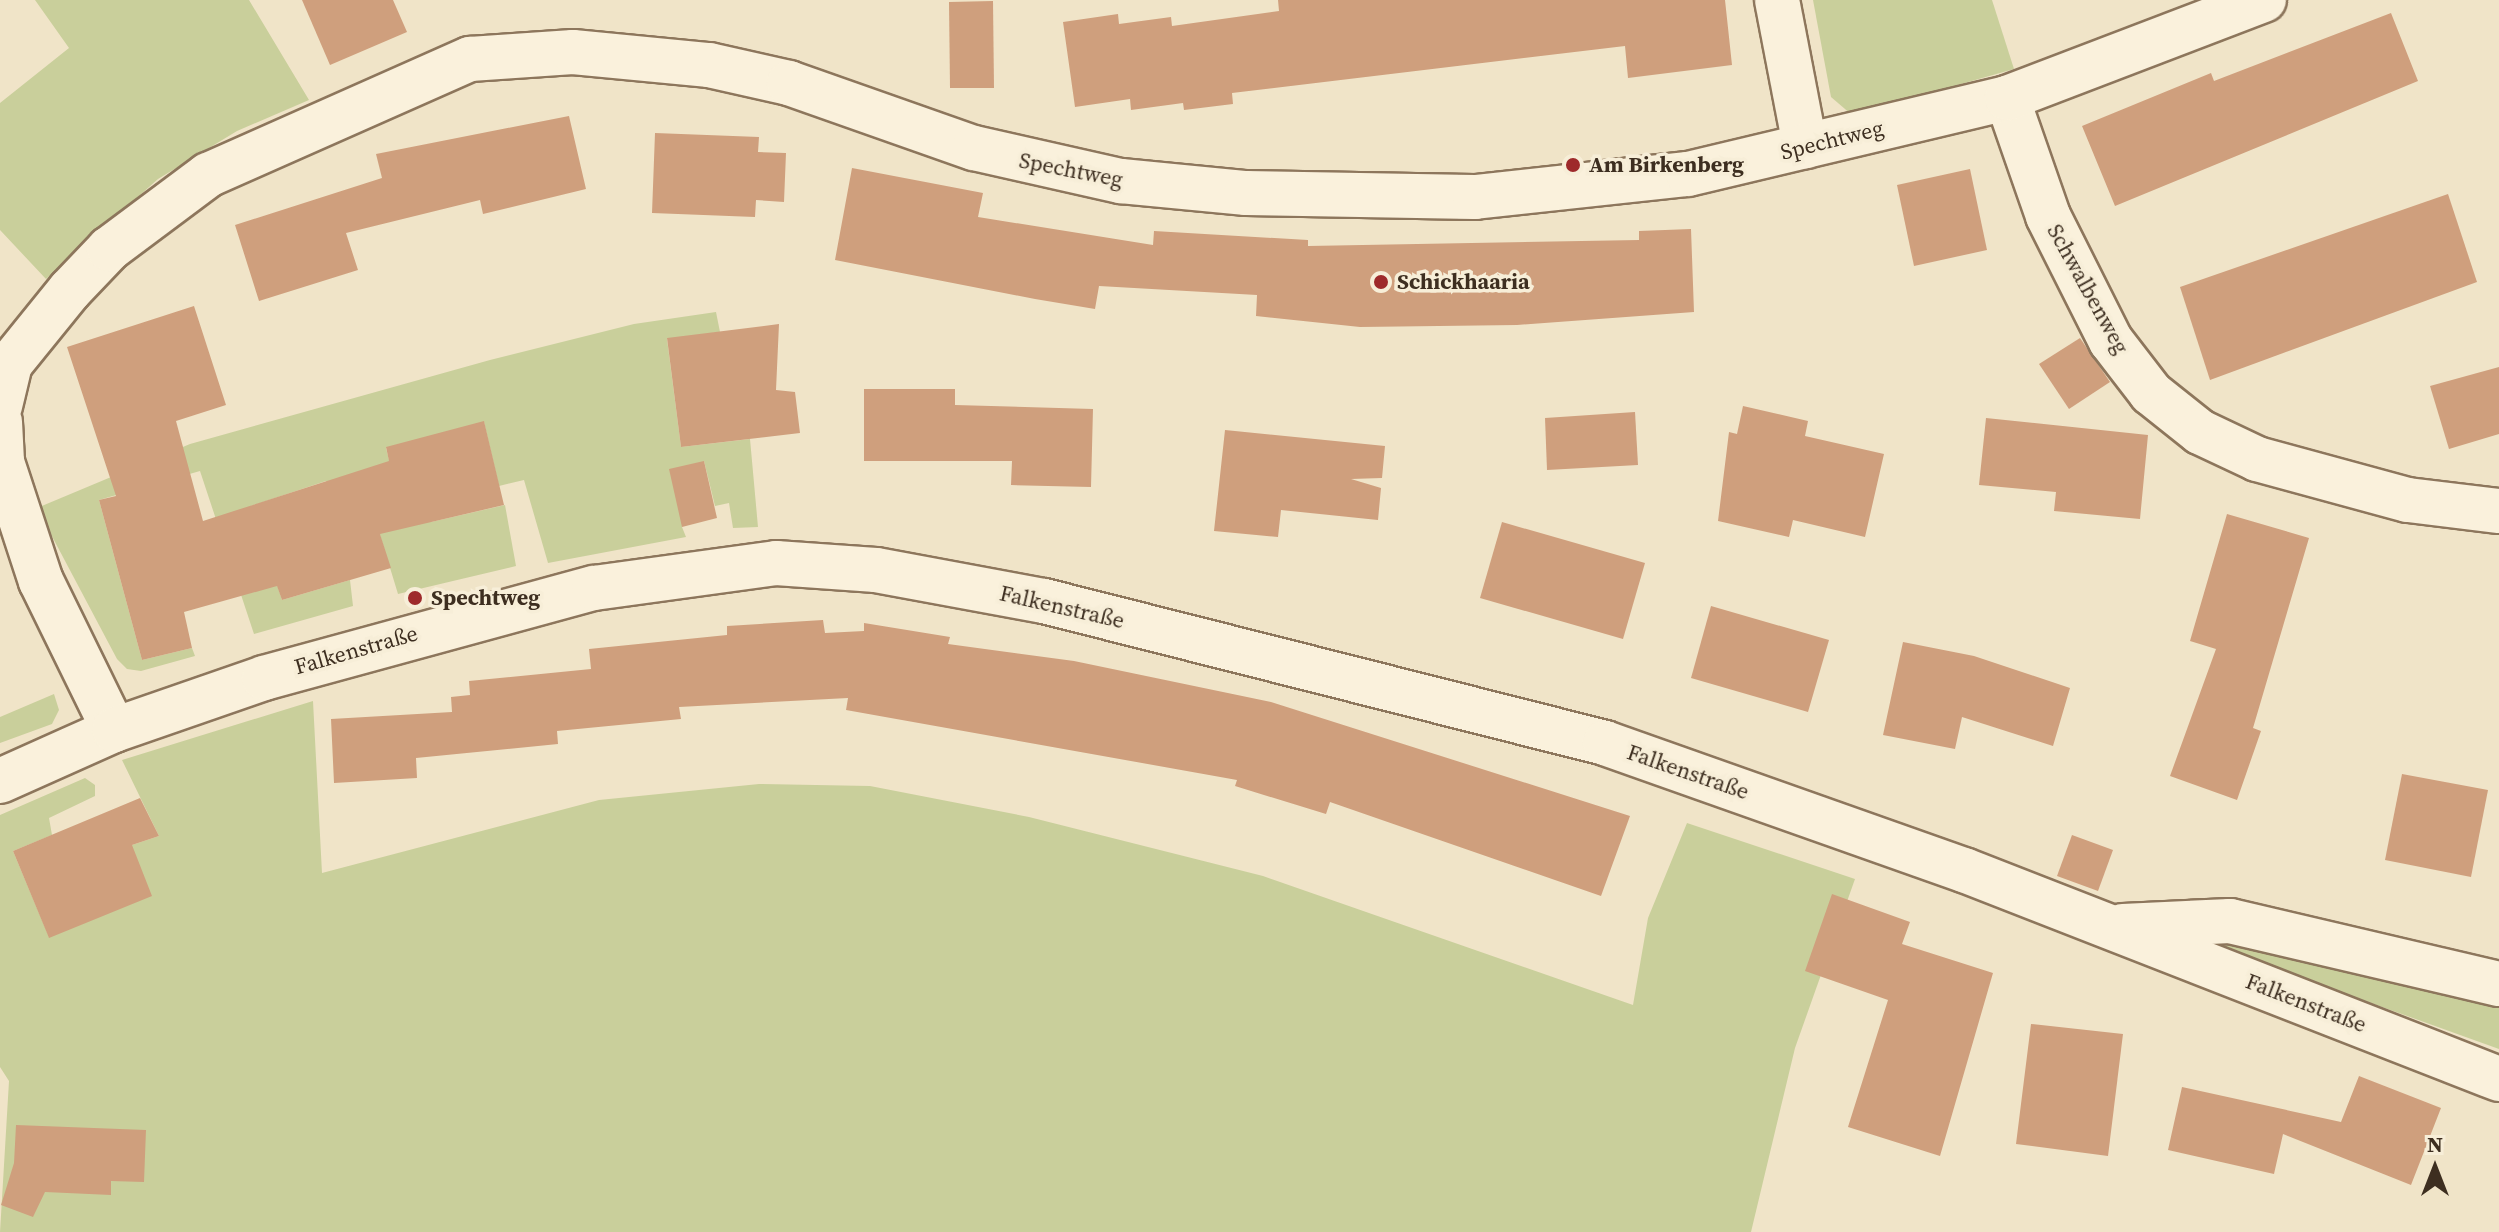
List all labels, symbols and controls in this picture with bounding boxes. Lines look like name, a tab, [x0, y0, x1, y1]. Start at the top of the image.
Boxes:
street label: Spechtweg	[1778, 114, 1886, 166]
street label: Spechtweg	[1017, 147, 1125, 193]
place label: Am Birkenberg	[1589, 152, 1744, 178]
marker: Am Birkenberg	[1564, 156, 1582, 174]
street label: Schwalbenweg	[2042, 220, 2134, 358]
place label: Schickhaaria	[1397, 269, 1530, 295]
marker: Schickhaaria	[1372, 273, 1390, 291]
street label: Falkenstraße	[997, 580, 1127, 634]
place label: Spechtweg	[431, 585, 540, 611]
marker: Spechtweg	[406, 589, 424, 607]
street label: Falkenstraße	[291, 620, 421, 680]
street label: Falkenstraße	[1624, 739, 1752, 805]
street label: Falkenstraße	[2242, 968, 2370, 1038]
north arrow	[2395, 1128, 2475, 1208]
text: N	[2427, 1129, 2443, 1159]

